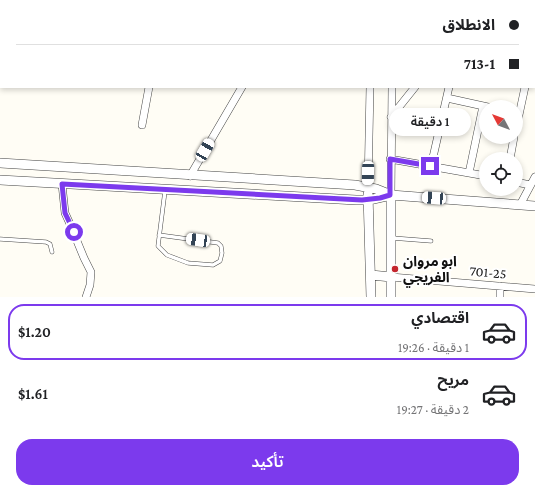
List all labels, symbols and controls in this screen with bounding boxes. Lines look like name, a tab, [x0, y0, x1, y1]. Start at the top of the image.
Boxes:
text: الانطلاق	[443, 17, 495, 33]
text: 713-1	[464, 56, 495, 72]
north arrow	[479, 100, 523, 144]
map controls	[479, 100, 523, 196]
callout: 1 دقيقة	[389, 108, 471, 136]
text: 1 دقيقة	[411, 114, 449, 129]
car	[194, 137, 216, 163]
button: locate	[479, 152, 523, 196]
route end	[421, 157, 439, 175]
car	[362, 161, 374, 185]
car	[422, 191, 446, 205]
route start	[65, 223, 83, 241]
car	[185, 232, 211, 248]
place label: ابو مروان الفريجي	[403, 253, 457, 288]
street label: 701-25	[469, 262, 507, 282]
marker: ابو مروان الفريجي	[390, 264, 400, 274]
text: اقتصادي	[411, 310, 469, 326]
icon: car	[481, 314, 517, 350]
text: $1.20	[18, 324, 51, 340]
text: 1 دقيقة · 19:26	[398, 340, 469, 355]
text: مريح	[437, 372, 469, 388]
icon: car	[481, 376, 517, 412]
text: $1.61	[18, 386, 48, 402]
text: 2 دقيقة · 19:27	[397, 402, 469, 417]
button: تأكيد	[16, 439, 519, 485]

